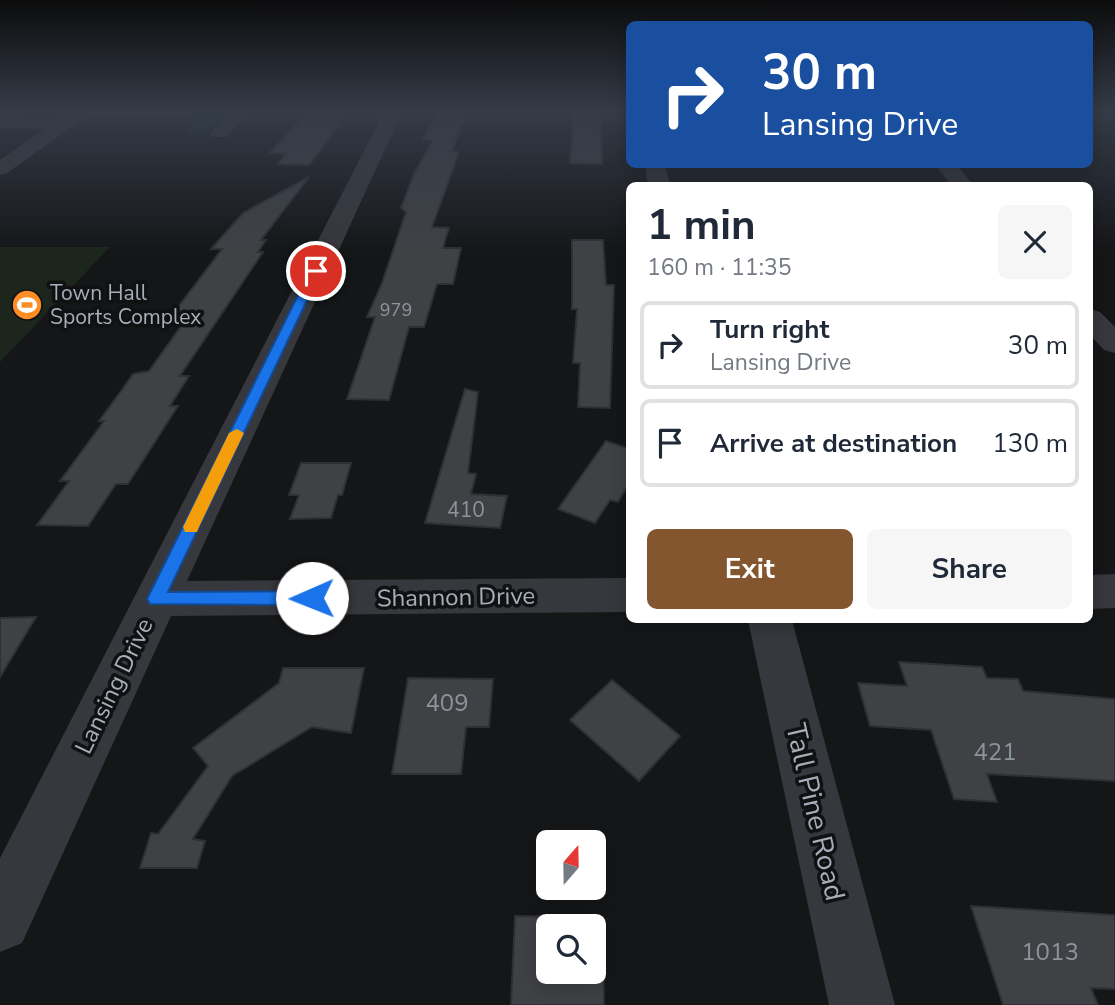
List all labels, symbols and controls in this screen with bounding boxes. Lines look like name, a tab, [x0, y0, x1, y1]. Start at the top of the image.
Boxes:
text: 30 m	[762, 39, 877, 106]
icon: right	[647, 49, 738, 140]
text: Lansing Drive	[762, 103, 958, 146]
text: 1 min	[647, 197, 756, 254]
button: close	[998, 205, 1072, 279]
pin	[286, 241, 346, 301]
icon: arrive	[297, 252, 335, 290]
text: 160 m · 11:35	[647, 252, 792, 283]
place label: Town Hall Sports Complex	[50, 279, 201, 331]
sports icon: Town Hall Sports Complex	[10, 288, 44, 322]
house number: 979	[380, 298, 412, 322]
text: Turn right	[710, 312, 829, 347]
icon: right	[651, 326, 689, 364]
text: 30 m	[1008, 328, 1068, 363]
text: Lansing Drive	[710, 347, 851, 378]
icon: arrive	[651, 424, 689, 462]
text: Arrive at destination	[710, 426, 957, 461]
text: 130 m	[992, 426, 1068, 461]
house number: 410	[447, 496, 485, 524]
button: Exit	[647, 529, 853, 609]
button: Share	[867, 529, 1072, 609]
position arrow	[275, 561, 349, 635]
street label: Shannon Drive	[377, 580, 535, 614]
street label: Lansing Drive	[67, 613, 161, 759]
house number: 409	[425, 687, 469, 719]
street label: Tall Pine Road	[776, 720, 854, 904]
house number: 421	[973, 736, 1017, 768]
north arrow	[536, 830, 606, 900]
map controls	[536, 830, 606, 984]
button: search	[536, 914, 606, 984]
house number: 1013	[1021, 936, 1079, 968]

